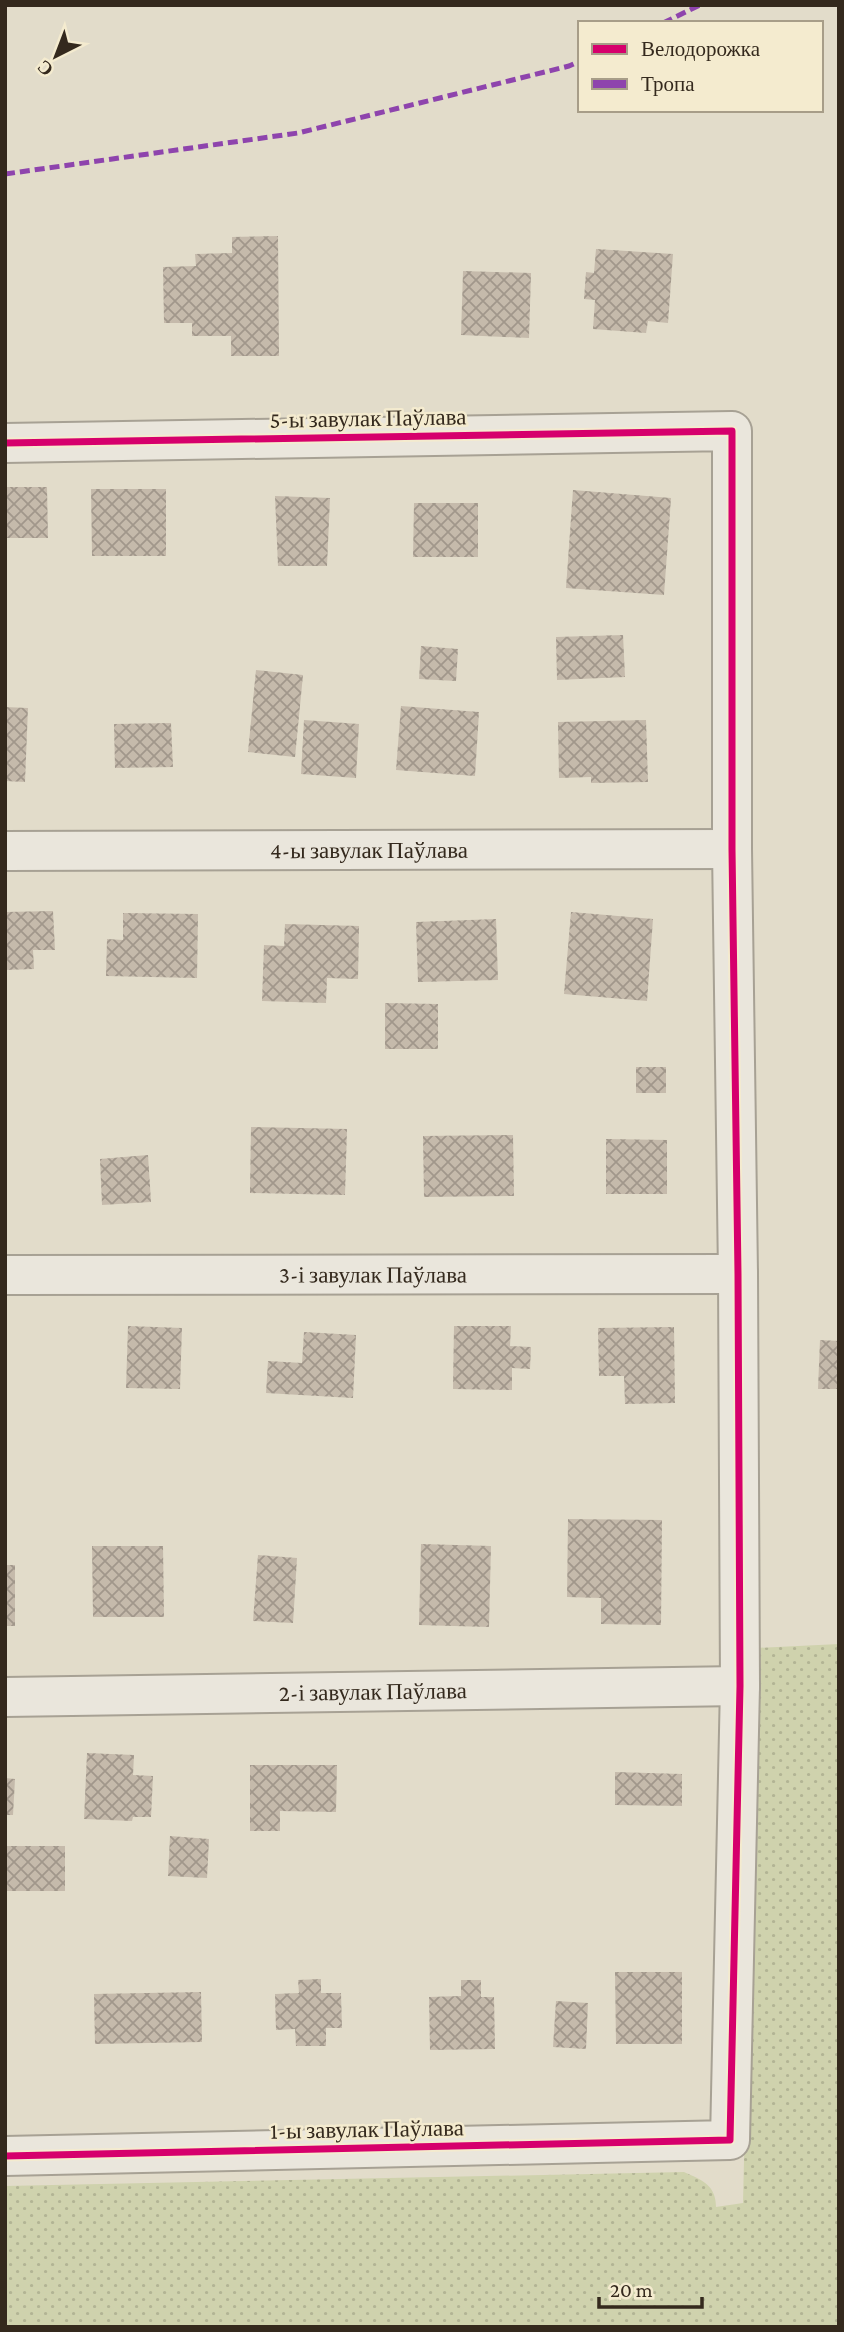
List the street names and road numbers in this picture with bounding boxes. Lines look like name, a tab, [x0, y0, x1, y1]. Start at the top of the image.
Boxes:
street label: 5-ы завулак Паўлава	[269, 403, 467, 433]
street label: 4-ы завулак Паўлава	[270, 837, 468, 863]
street label: 3-і завулак Паўлава	[279, 1261, 467, 1288]
street label: 2-і завулак Паўлава	[279, 1677, 467, 1706]
street label: 1-ы завулак Паўлава	[270, 2114, 464, 2144]

